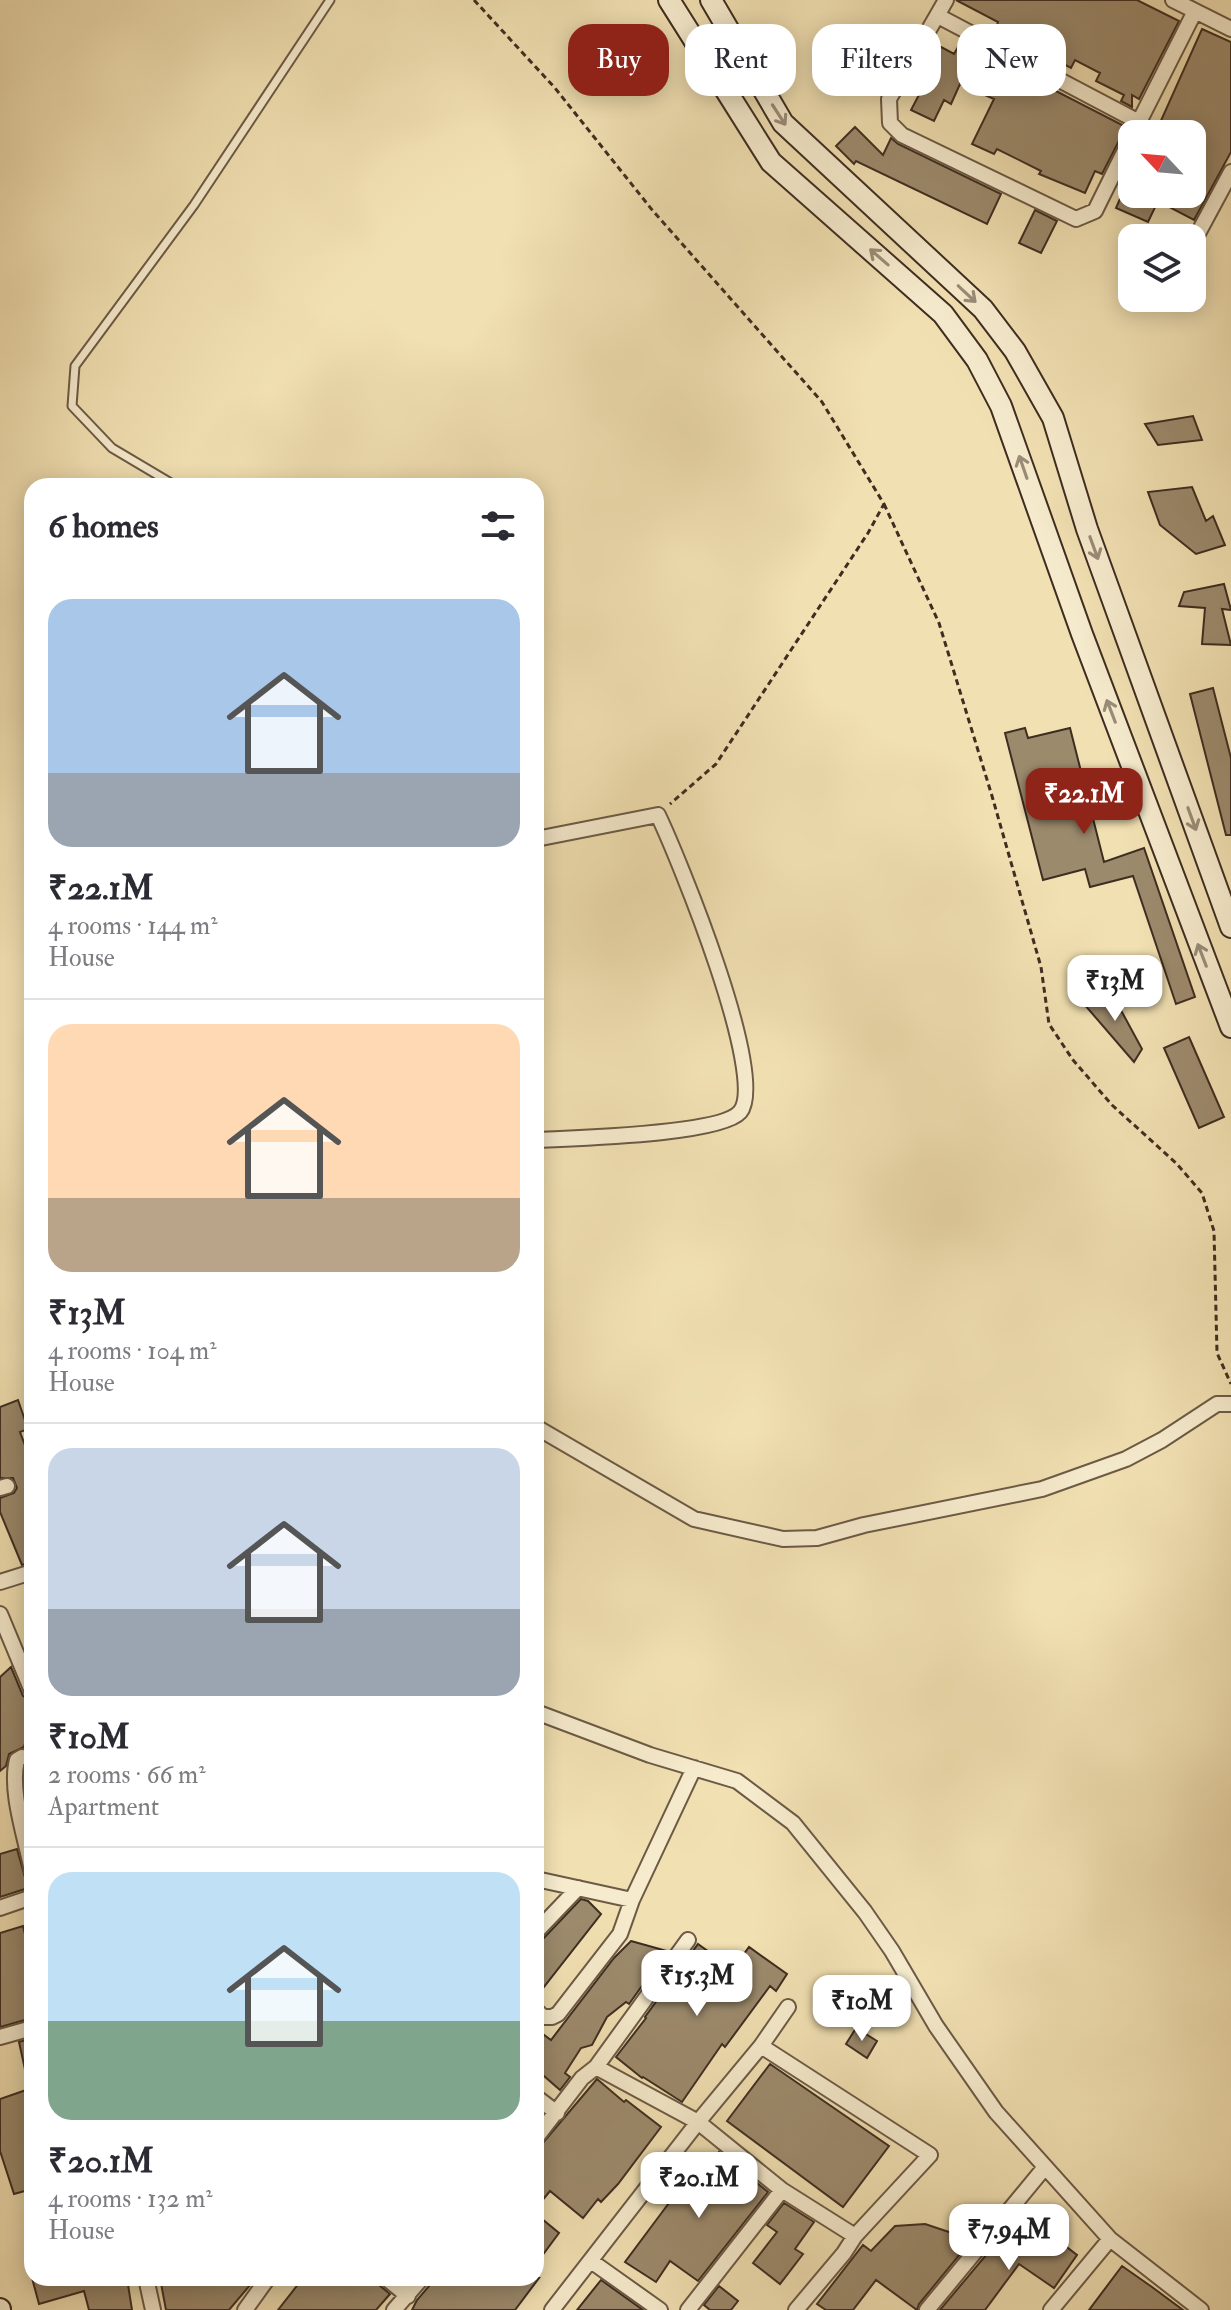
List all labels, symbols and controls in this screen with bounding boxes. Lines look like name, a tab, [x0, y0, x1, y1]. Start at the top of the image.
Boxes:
chip: Buy	[568, 24, 669, 96]
chip: Rent	[685, 24, 796, 96]
chip: Filters	[812, 24, 941, 96]
chip: New	[957, 24, 1066, 96]
one-way arrow	[771, 104, 788, 126]
north arrow	[1118, 120, 1206, 208]
map controls	[1118, 120, 1206, 312]
button: layers	[1118, 224, 1206, 312]
one-way arrow	[869, 248, 889, 266]
one-way arrow	[957, 285, 977, 303]
one-way arrow	[1014, 455, 1029, 480]
icon: filters	[476, 504, 520, 548]
text: 6 homes	[48, 505, 159, 548]
one-way arrow	[1088, 535, 1102, 560]
icon: home	[212, 651, 356, 795]
one-way arrow	[1103, 700, 1117, 724]
pin: ₹22.1M	[1019, 768, 1149, 836]
text: ₹22.1M	[1044, 778, 1124, 810]
one-way arrow	[1186, 806, 1200, 831]
text: ₹22.1M	[48, 867, 154, 910]
text: 4 rooms · 144 m²	[48, 910, 218, 942]
text: House	[48, 942, 115, 974]
one-way arrow	[1194, 943, 1208, 968]
pin: ₹13M	[1068, 955, 1162, 1023]
text: ₹13M	[1085, 965, 1145, 997]
icon: home	[212, 1076, 356, 1220]
text: ₹13M	[48, 1292, 126, 1335]
text: 4 rooms · 104 m²	[48, 1335, 217, 1367]
text: House	[48, 1367, 115, 1399]
icon: home	[212, 1500, 356, 1644]
text: ₹10M	[48, 1716, 130, 1759]
text: 2 rooms · 66 m²	[48, 1759, 206, 1791]
text: Apartment	[48, 1791, 159, 1823]
icon: home	[212, 1924, 356, 2068]
pin: ₹15.3M	[632, 1950, 762, 2018]
text: ₹15.3M	[659, 1960, 735, 1992]
pin: ₹10M	[815, 1975, 909, 2043]
text: ₹10M	[831, 1985, 893, 2017]
text: ₹20.1M	[48, 2140, 154, 2183]
pin: ₹20.1M	[634, 2152, 764, 2220]
text: ₹20.1M	[659, 2162, 739, 2194]
text: 4 rooms · 132 m²	[48, 2183, 213, 2215]
pin: ₹7.94M	[944, 2204, 1074, 2272]
text: ₹7.94M	[967, 2214, 1051, 2246]
text: House	[48, 2215, 115, 2247]

